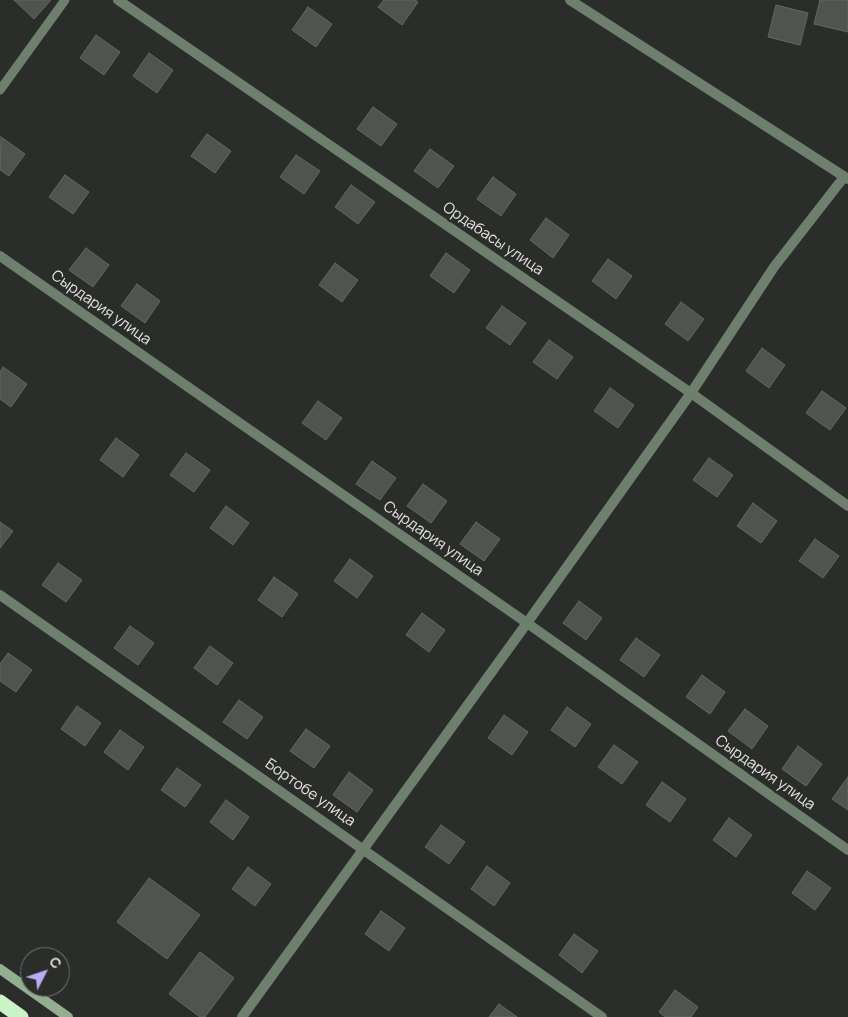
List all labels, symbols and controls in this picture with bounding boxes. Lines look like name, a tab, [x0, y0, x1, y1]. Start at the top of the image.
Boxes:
street label: Ордабасы улица	[439, 199, 547, 279]
street label: Сырдария улица	[47, 267, 155, 349]
street label: Сырдария улица	[379, 498, 487, 580]
street label: Сырдария улица	[711, 732, 819, 814]
street label: Бортобе улица	[261, 755, 359, 831]
north arrow	[20, 947, 70, 997]
text: С	[45, 952, 67, 973]

